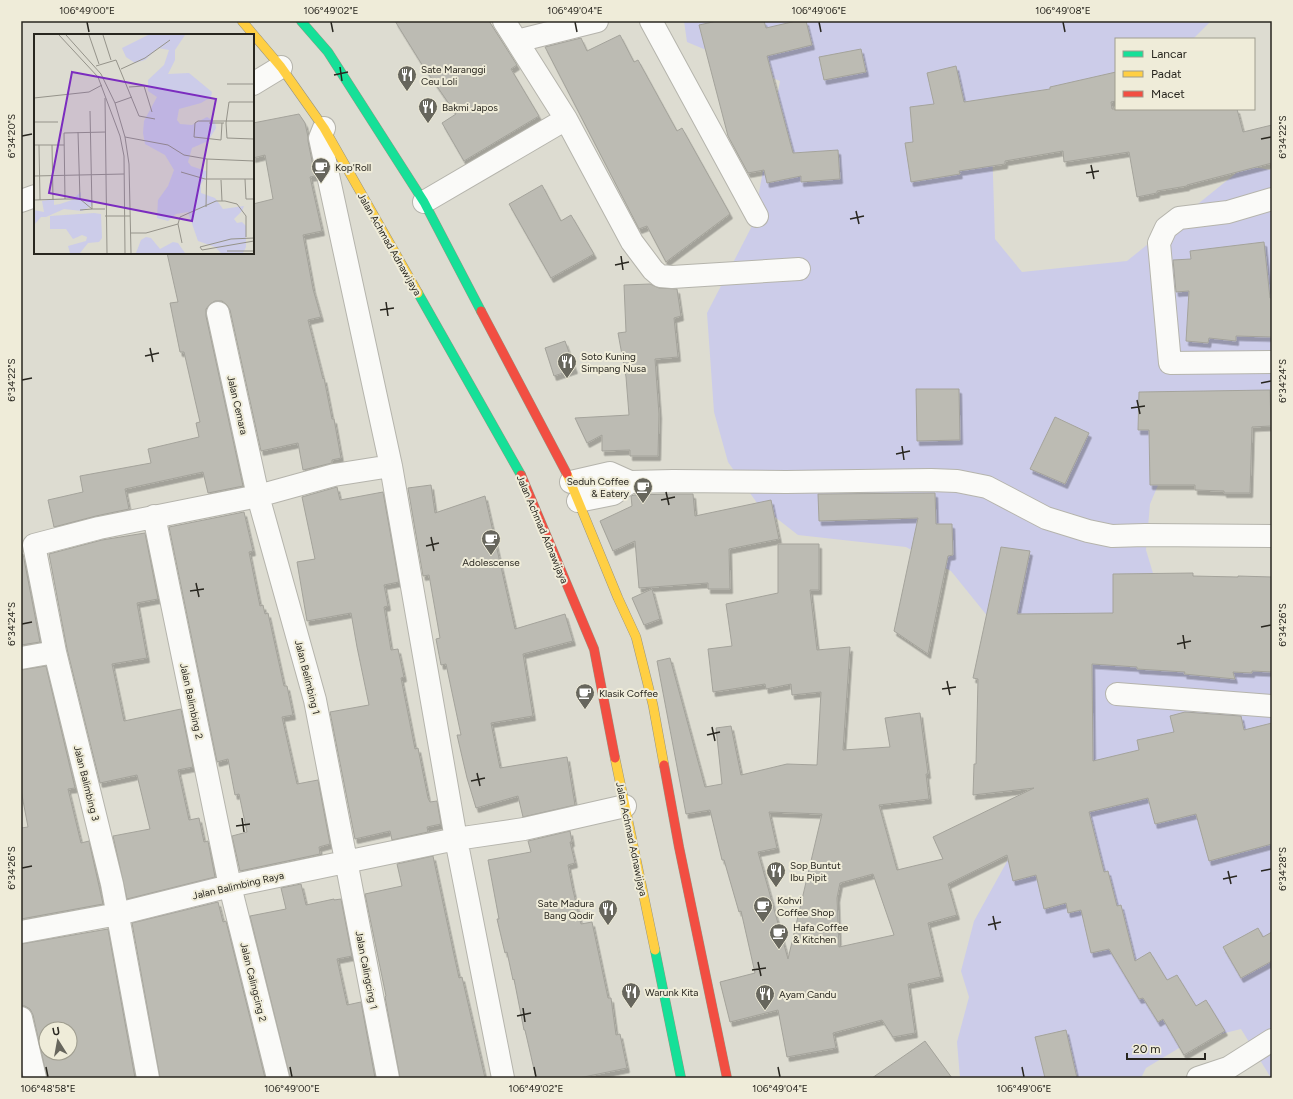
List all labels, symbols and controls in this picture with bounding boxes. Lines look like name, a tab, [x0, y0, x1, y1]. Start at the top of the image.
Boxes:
text: 106°49'00"E	[59, 4, 115, 17]
text: 106°49'02"E	[304, 4, 359, 17]
text: 106°49'04"E	[547, 4, 603, 17]
text: 106°49'06"E	[792, 4, 847, 17]
text: 106°49'08"E	[1035, 4, 1091, 17]
inset map	[34, 34, 254, 254]
legend	[1115, 38, 1255, 110]
text: Lancar	[1151, 47, 1187, 61]
place label: Sate Maranggi Ceu Loli	[421, 63, 486, 88]
restaurant icon: Sate Maranggi Ceu Loli	[396, 64, 418, 92]
text: Padat	[1151, 67, 1182, 81]
text: Macet	[1151, 87, 1185, 101]
restaurant icon: Bakmi Japos	[417, 96, 439, 124]
place label: Bakmi Japos	[442, 101, 498, 114]
text: 6°34'20"S	[5, 114, 18, 158]
text: 6°34'22"S	[1276, 115, 1289, 159]
cafe icon: Kop'Roll	[310, 156, 332, 184]
place label: Kop'Roll	[335, 161, 371, 174]
street label: Jalan Achmad Adnawijaya	[355, 191, 424, 298]
place label: Soto Kuning Simpang Nusa	[581, 350, 646, 375]
restaurant icon: Soto Kuning Simpang Nusa	[556, 351, 578, 379]
text: 6°34'22"S	[5, 358, 18, 402]
text: 6°34'24"S	[1276, 359, 1289, 403]
street label: Jalan Cemara	[224, 374, 251, 436]
street label: Jalan Achmad Adnawijaya	[514, 473, 571, 585]
place label: Seduh Coffee & Eatery	[567, 475, 630, 500]
cafe icon: Seduh Coffee & Eatery	[632, 476, 654, 504]
cafe icon: Adolescense	[480, 528, 502, 556]
place label: Adolescense	[462, 556, 520, 569]
text: 6°34'24"S	[5, 602, 18, 646]
text: 6°34'26"S	[1276, 603, 1289, 647]
street label: Jalan Belimbing 1	[292, 638, 323, 716]
street label: Jalan Balimbing 2	[177, 662, 206, 740]
cafe icon: Klasik Coffee	[574, 682, 596, 710]
place label: Klasik Coffee	[599, 687, 659, 700]
street label: Jalan Balimbing 3	[71, 744, 102, 822]
street label: Jalan Achmad Adnawijaya	[613, 781, 650, 897]
text: 6°34'26"S	[5, 846, 18, 890]
text: 6°34'28"S	[1276, 847, 1289, 891]
place label: Sop Buntut Ibu Pipit	[790, 859, 841, 884]
restaurant icon: Sop Buntut Ibu Pipit	[765, 860, 787, 888]
street label: Jalan Balimbing Raya	[191, 869, 285, 902]
place label: Kohvi Coffee Shop	[777, 894, 834, 919]
cafe icon: Kohvi Coffee Shop	[752, 895, 774, 923]
place label: Sate Madura Bang Qodir	[538, 897, 595, 922]
restaurant icon: Sate Madura Bang Qodir	[597, 898, 619, 926]
place label: Hafa Coffee & Kitchen	[793, 921, 849, 946]
cafe icon: Hafa Coffee & Kitchen	[768, 922, 790, 950]
street label: Jalan Calingcing 1	[353, 930, 380, 1010]
street label: Jalan Calingcing 2	[237, 941, 270, 1023]
restaurant icon: Warunk Kita	[620, 981, 642, 1009]
restaurant icon: Ayam Candu	[754, 983, 776, 1011]
place label: Warunk Kita	[645, 986, 698, 999]
place label: Ayam Candu	[779, 988, 836, 1001]
north arrow	[38, 1021, 78, 1061]
text: U	[51, 1025, 61, 1039]
scale bar	[1127, 1035, 1205, 1061]
text: 20 m	[1133, 1042, 1161, 1056]
text: 106°48'58"E	[20, 1082, 76, 1095]
text: 106°49'00"E	[264, 1082, 320, 1095]
text: 106°49'02"E	[509, 1082, 564, 1095]
text: 106°49'04"E	[752, 1082, 808, 1095]
text: 106°49'06"E	[997, 1082, 1052, 1095]

